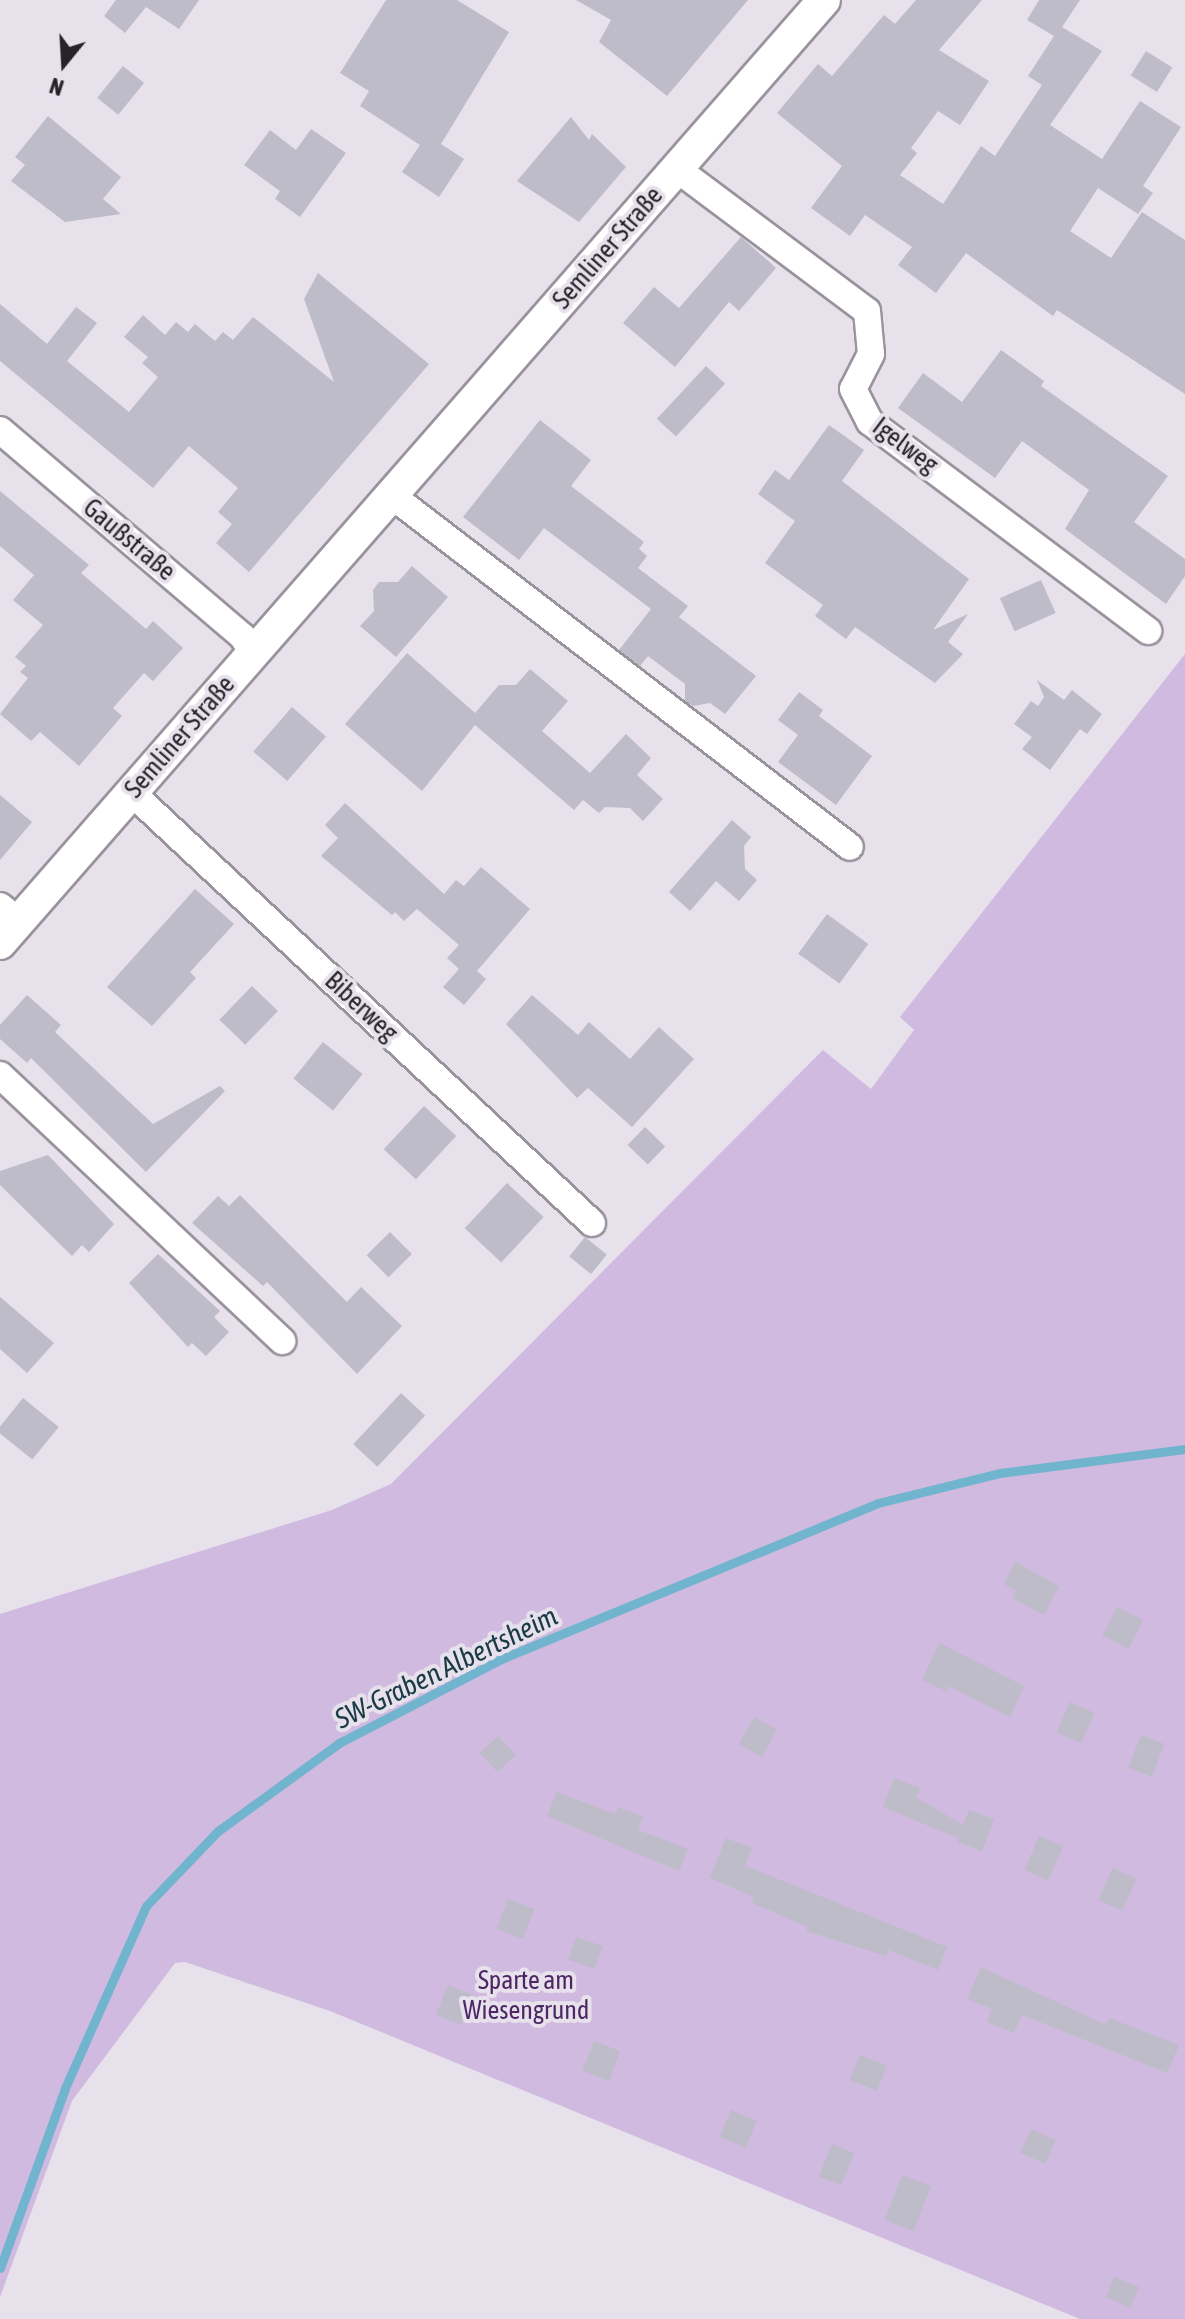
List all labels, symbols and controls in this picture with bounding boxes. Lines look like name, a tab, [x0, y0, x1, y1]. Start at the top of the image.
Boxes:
north arrow	[24, 24, 104, 104]
text: N	[46, 72, 67, 101]
street label: Semliner Straße	[546, 181, 670, 315]
street label: Igelweg	[866, 411, 944, 481]
street label: Gaußstraße	[77, 493, 181, 587]
street label: Semliner Straße	[118, 670, 242, 804]
street label: Biberweg	[318, 965, 404, 1049]
water label: SW-Graben Albertsheim	[329, 1599, 563, 1735]
park label: Sparte am Wiesengrund	[463, 1965, 589, 2026]

